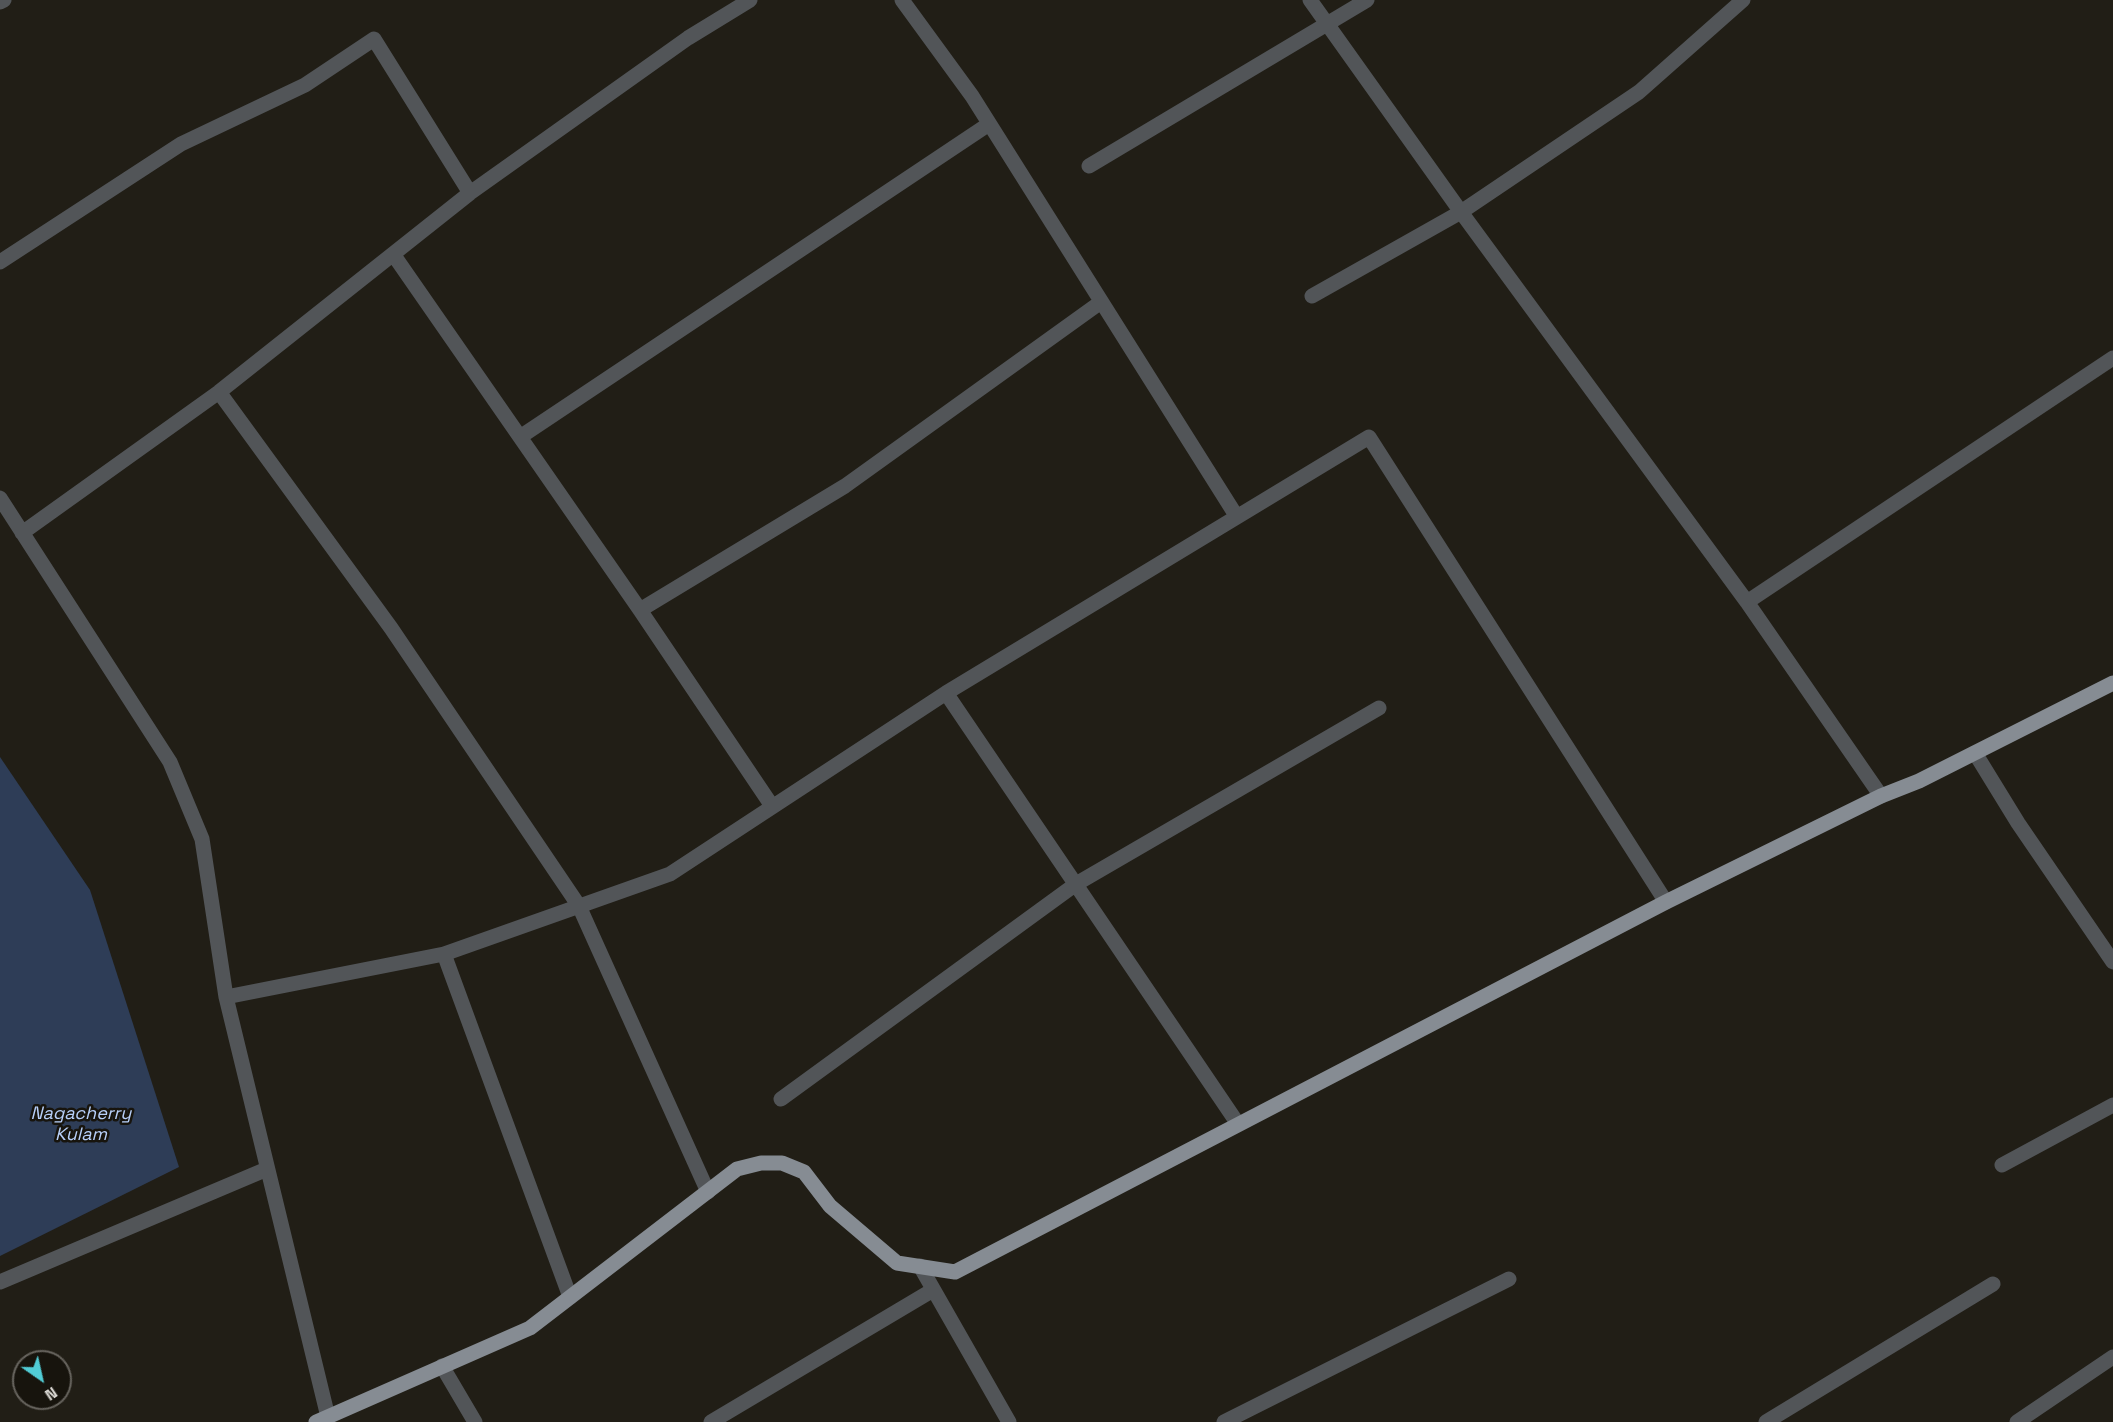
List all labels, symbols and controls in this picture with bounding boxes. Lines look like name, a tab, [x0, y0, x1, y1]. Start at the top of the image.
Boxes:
water label: Nagacherry Kulam	[31, 1103, 131, 1146]
north arrow	[12, 1350, 72, 1410]
text: N	[41, 1382, 62, 1405]

